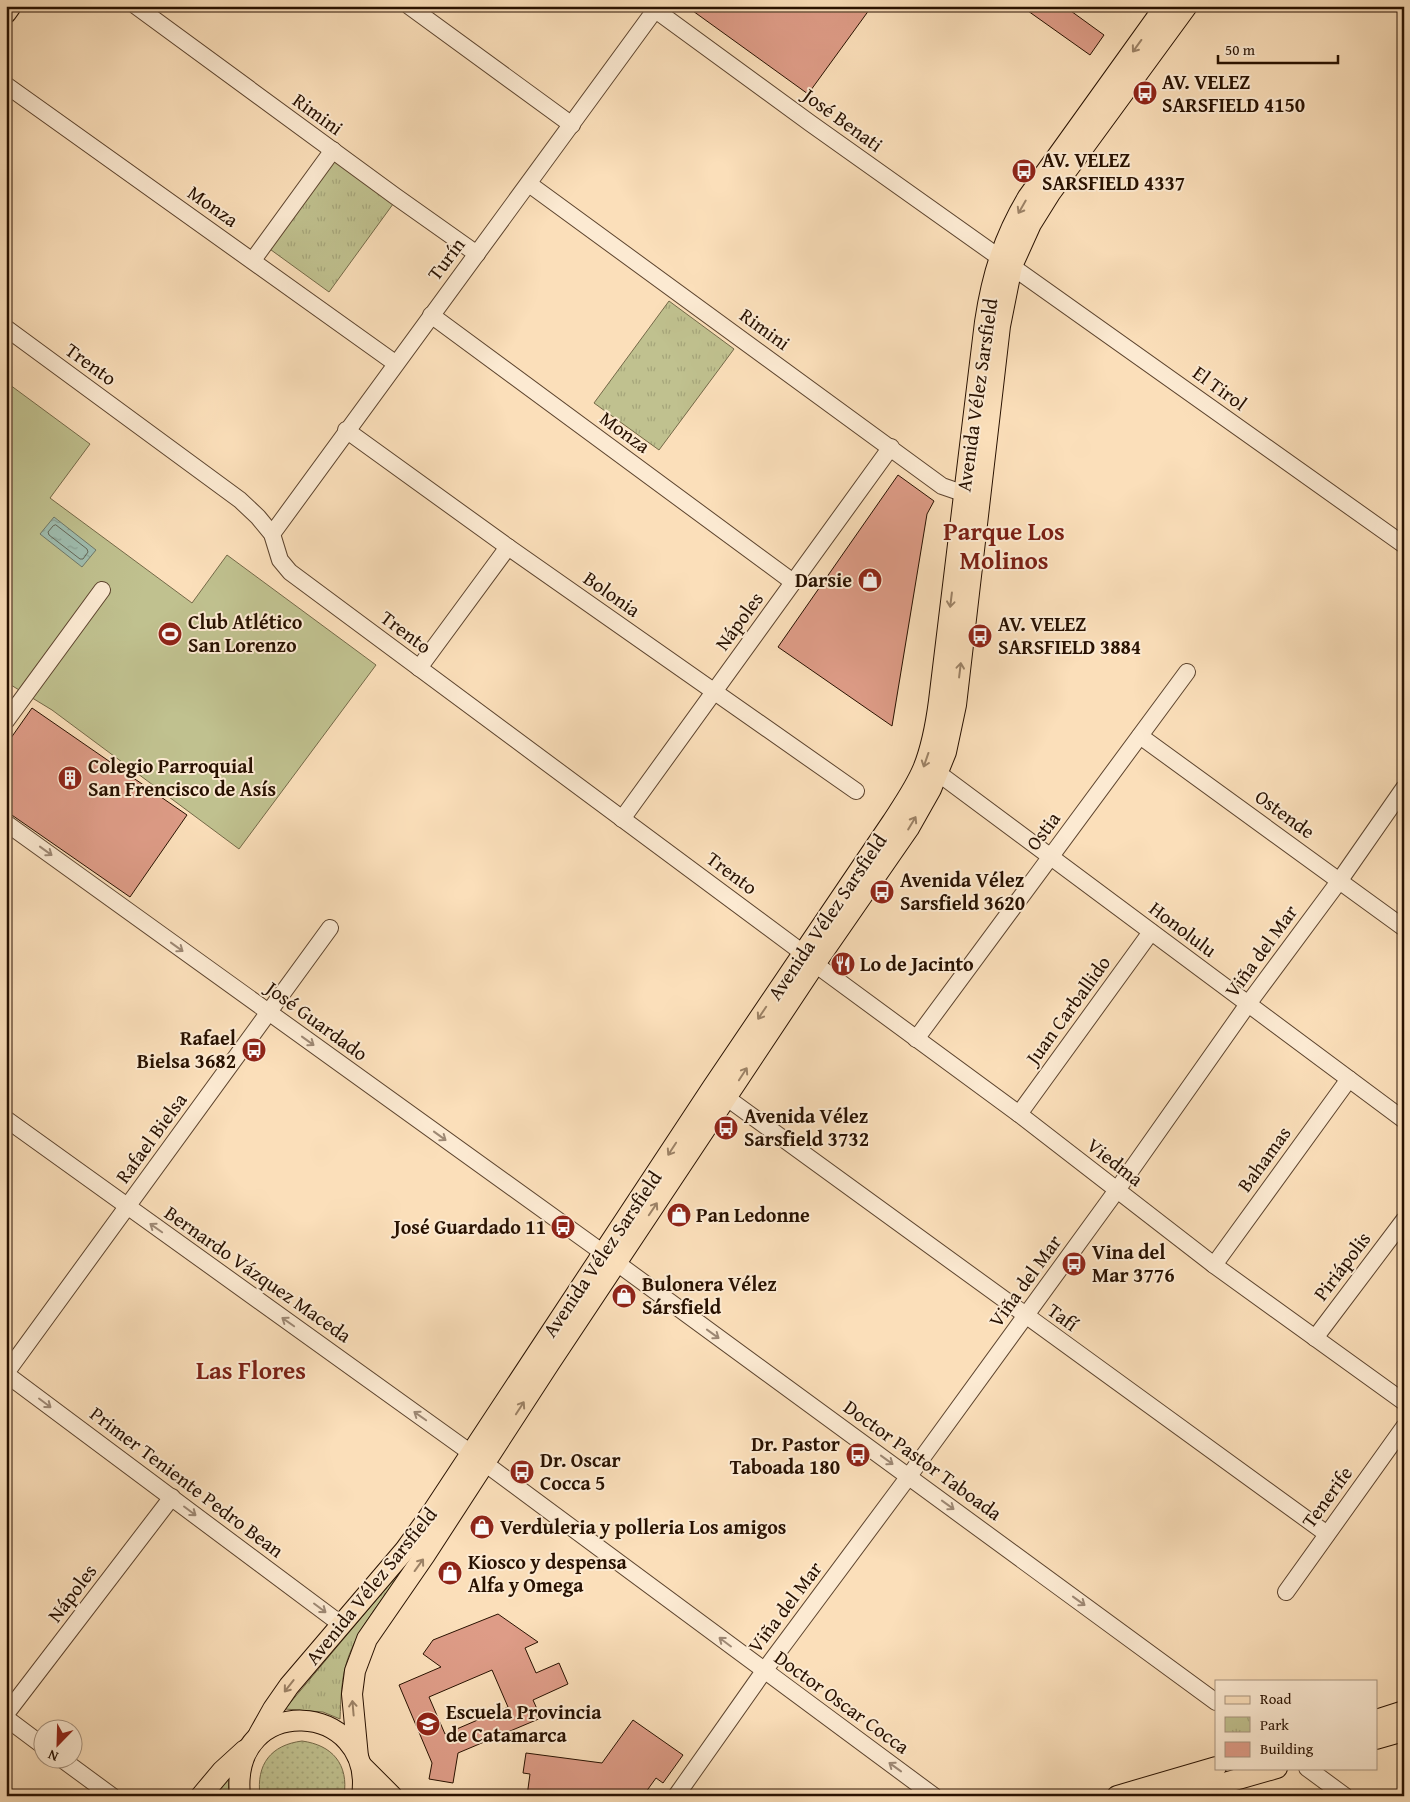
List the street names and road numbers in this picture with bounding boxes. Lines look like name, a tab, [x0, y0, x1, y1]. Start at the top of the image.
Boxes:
street label: José Benati	[795, 79, 889, 159]
street label: Rimini	[287, 85, 350, 142]
street label: Monza	[182, 178, 245, 234]
street label: Turín	[420, 231, 471, 286]
street label: Avenida Vélez Sarsfield	[949, 296, 1004, 494]
street label: Rimini	[734, 300, 797, 357]
street label: Trento	[60, 335, 123, 392]
street label: El Tirol	[1187, 358, 1254, 417]
street label: Monza	[594, 403, 657, 460]
street label: Bolonia	[578, 563, 647, 624]
street label: Nápoles	[707, 585, 770, 656]
street label: Trento	[375, 603, 438, 660]
street label: Ostende	[1249, 782, 1321, 845]
street label: Ostia	[1018, 805, 1067, 856]
street label: Avenida Vélez Sarsfield	[760, 827, 893, 1006]
street label: Trento	[701, 844, 764, 901]
street label: Honolulu	[1144, 894, 1223, 964]
street label: Viña del Mar	[1217, 899, 1304, 1003]
street label: Juan Carballido	[1016, 949, 1117, 1073]
street label: José Guardado	[258, 972, 374, 1067]
street label: Rafael Bielsa	[108, 1086, 194, 1189]
street label: Bahamas	[1230, 1120, 1297, 1198]
street label: Viedma	[1081, 1130, 1150, 1193]
street label: Avenida Vélez Sarsfield	[535, 1164, 668, 1343]
street label: Bernardo Vázquez Maceda	[159, 1198, 358, 1350]
street label: Piriápolis	[1306, 1225, 1377, 1306]
street label: Viña del Mar	[981, 1229, 1068, 1333]
street label: Tafí	[1042, 1295, 1085, 1338]
street label: Doctor Pastor Taboada	[838, 1392, 1009, 1527]
street label: Primer Teniente Pedro Bean	[84, 1399, 290, 1564]
street label: Tenerife	[1294, 1460, 1359, 1534]
street label: Avenida Vélez Sarsfield	[298, 1500, 443, 1671]
street label: Viña del Mar	[741, 1555, 829, 1659]
street label: Nápoles	[40, 1557, 103, 1628]
street label: Doctor Oscar Cocca	[769, 1643, 916, 1761]

